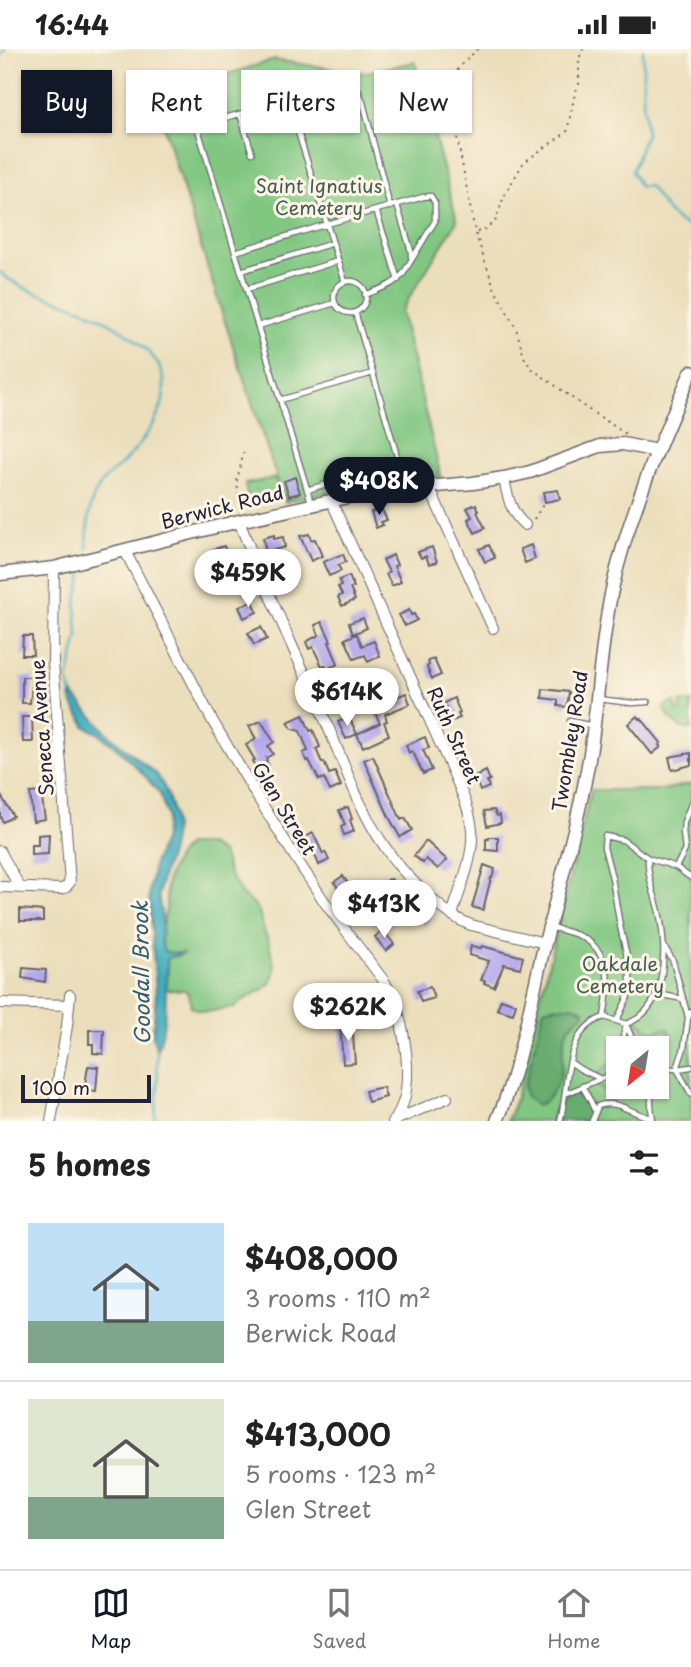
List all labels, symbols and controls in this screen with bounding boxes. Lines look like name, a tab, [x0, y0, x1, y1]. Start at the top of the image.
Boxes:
text: 16:44	[35, 5, 109, 44]
chip: Buy	[21, 70, 112, 133]
chip: Rent	[126, 70, 227, 133]
chip: Filters	[241, 70, 360, 133]
chip: New	[374, 70, 472, 133]
park label: Saint Ignatius Cemetery	[256, 171, 382, 221]
pin: $408K	[330, 457, 428, 517]
text: $408K	[339, 462, 419, 497]
street label: Berwick Road	[158, 477, 286, 535]
pin: $459K	[199, 549, 297, 609]
text: $459K	[210, 554, 286, 589]
street label: Seneca Avenue	[22, 659, 60, 797]
street label: Twombley Road	[544, 668, 594, 814]
pin: $614K	[298, 669, 396, 728]
text: $614K	[311, 673, 383, 708]
street label: Ruth Street	[421, 682, 489, 788]
street label: Glen Street	[246, 756, 324, 860]
pin: $413K	[335, 881, 433, 940]
text: $413K	[347, 885, 421, 920]
water label: Goodall Brook	[123, 900, 157, 1045]
park label: Oakdale Cemetery	[576, 949, 664, 999]
pin: $262K	[299, 983, 397, 1043]
text: $262K	[309, 988, 387, 1023]
north arrow	[606, 1036, 668, 1099]
map controls	[606, 1036, 669, 1099]
scale bar	[21, 1072, 150, 1104]
text: 100 m	[32, 1073, 90, 1101]
text: 5 homes	[28, 1141, 151, 1186]
icon: filters	[625, 1144, 663, 1182]
text: $408,000	[245, 1235, 398, 1280]
icon: home	[84, 1251, 168, 1335]
text: 3 rooms · 110 m²	[245, 1280, 431, 1315]
text: Berwick Road	[245, 1315, 397, 1350]
text: $413,000	[245, 1411, 391, 1456]
icon: home	[84, 1427, 168, 1511]
text: 5 rooms · 123 m²	[245, 1456, 436, 1491]
text: Glen Street	[245, 1491, 371, 1526]
tab: Map	[91, 1584, 131, 1654]
tab: Saved	[312, 1584, 366, 1654]
tab: Home	[548, 1584, 600, 1654]

